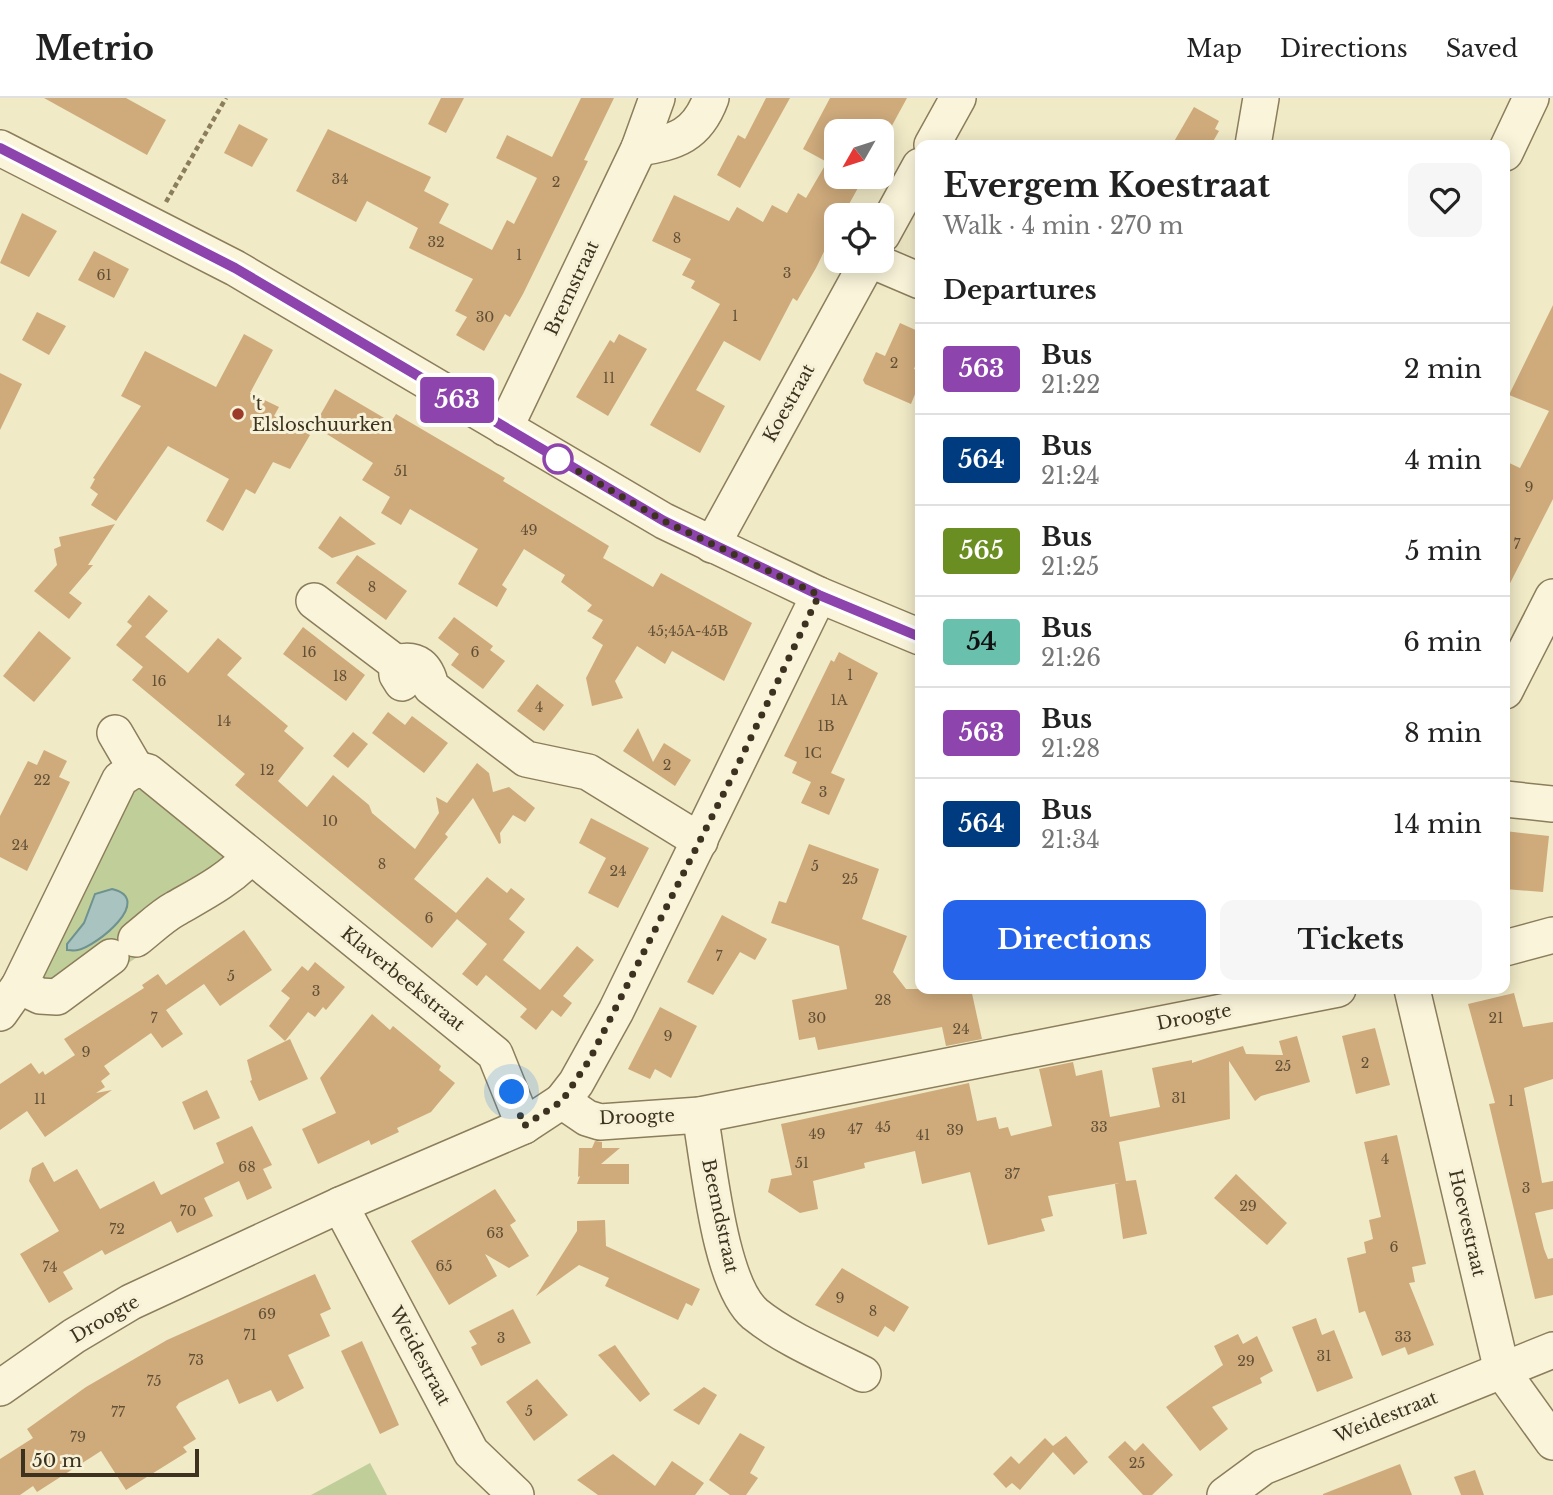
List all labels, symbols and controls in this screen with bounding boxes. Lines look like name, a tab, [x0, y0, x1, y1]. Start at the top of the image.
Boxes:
text: Metrio	[35, 28, 154, 69]
text: Map	[1186, 34, 1242, 63]
text: Directions	[1280, 34, 1408, 63]
text: Saved	[1446, 34, 1518, 63]
north arrow	[824, 119, 894, 189]
map controls	[824, 119, 894, 273]
button: heart	[1408, 163, 1482, 237]
text: Evergem Koestraat	[943, 165, 1270, 206]
house number: 34	[332, 170, 348, 188]
house number: 2	[552, 173, 560, 191]
button: locate	[824, 203, 894, 273]
text: Walk · 4 min · 270 m	[943, 212, 1183, 240]
house number: 8	[673, 229, 681, 247]
house number: 32	[427, 233, 445, 251]
street label: Bremstraat	[540, 237, 604, 339]
house number: 1	[516, 246, 522, 264]
house number: 3	[783, 264, 791, 282]
house number: 61	[96, 266, 112, 284]
text: Departures	[943, 274, 1097, 306]
house number: 1	[732, 307, 738, 325]
house number: 30	[476, 308, 494, 326]
text: Bus	[1041, 339, 1092, 371]
text: 2 min	[1404, 353, 1482, 385]
house number: 2	[890, 354, 898, 372]
text: 563	[959, 354, 1004, 383]
street label: Koestraat	[759, 360, 820, 446]
house number: 11	[603, 369, 615, 387]
text: 21:22	[1041, 371, 1100, 399]
line badge: 563	[417, 377, 497, 423]
text: 563	[434, 385, 480, 414]
place label: 't Elsloschuurken	[252, 393, 393, 436]
marker: 't Elsloschuurken	[230, 406, 246, 422]
text: Bus	[1041, 430, 1092, 462]
unlabelled marker	[543, 444, 573, 474]
text: 4 min	[1405, 444, 1482, 476]
text: 564	[958, 445, 1005, 474]
house number: 51	[394, 462, 408, 480]
text: 21:24	[1041, 462, 1100, 490]
house number: 9	[1524, 478, 1534, 496]
house number: 49	[520, 521, 538, 539]
text: Bus	[1041, 521, 1092, 553]
text: 5 min	[1405, 535, 1482, 567]
house number: 7	[1513, 535, 1521, 553]
text: 565	[959, 536, 1004, 565]
text: 21:25	[1041, 553, 1099, 581]
house number: 8	[368, 578, 376, 596]
text: Bus	[1041, 612, 1092, 644]
house number: 45;45A-45B	[648, 622, 729, 640]
text: 6 min	[1403, 626, 1482, 658]
text: 54	[966, 627, 997, 656]
house number: 16	[301, 643, 317, 661]
house number: 6	[470, 643, 480, 661]
text: 21:26	[1041, 644, 1101, 672]
house number: 1	[847, 666, 853, 684]
house number: 18	[333, 667, 347, 685]
house number: 16	[151, 672, 167, 690]
house number: 1A	[830, 691, 848, 709]
house number: 4	[535, 698, 543, 716]
text: Bus	[1041, 703, 1092, 735]
house number: 14	[217, 712, 231, 730]
house number: 1B	[818, 717, 835, 735]
text: 8 min	[1404, 717, 1482, 749]
text: 563	[959, 718, 1004, 747]
text: 21:28	[1041, 735, 1100, 763]
house number: 1C	[804, 744, 822, 762]
house number: 2	[663, 756, 671, 774]
house number: 12	[260, 761, 274, 779]
house number: 22	[33, 771, 51, 789]
house number: 3	[819, 783, 827, 801]
text: Bus	[1041, 794, 1092, 826]
text: 14 min	[1393, 808, 1482, 840]
text: 564	[958, 809, 1005, 838]
house number: 10	[322, 812, 338, 830]
text: 21:34	[1041, 826, 1100, 854]
house number: 24	[12, 836, 28, 854]
house number: 8	[378, 855, 386, 873]
house number: 5	[811, 857, 819, 875]
house number: 24	[610, 862, 626, 880]
house number: 25	[842, 870, 858, 888]
button: Directions	[943, 900, 1206, 980]
button: Tickets	[1220, 900, 1482, 980]
house number: 6	[424, 909, 434, 927]
street label: Klaverbeekstraat	[337, 922, 469, 1036]
house number: 7	[715, 947, 723, 965]
house number: 5	[227, 967, 235, 985]
house number: 3	[312, 982, 320, 1000]
house number: 28	[874, 991, 892, 1009]
street label: Droogte	[1155, 999, 1233, 1035]
house number: 7	[150, 1009, 158, 1027]
house number: 30	[808, 1009, 826, 1027]
house number: 21	[1489, 1009, 1503, 1027]
house number: 24	[953, 1020, 969, 1038]
house number: 9	[663, 1027, 673, 1045]
house number: 9	[81, 1043, 91, 1061]
house number: 2	[1361, 1054, 1369, 1072]
house number: 25	[1275, 1057, 1291, 1075]
your location	[494, 1074, 529, 1109]
house number: 31	[1172, 1089, 1186, 1107]
house number: 11	[34, 1090, 46, 1108]
house number: 1	[1508, 1092, 1514, 1110]
street label: Droogte	[599, 1105, 675, 1129]
house number: 45	[875, 1118, 891, 1136]
house number: 33	[1090, 1118, 1108, 1136]
house number: 47	[847, 1120, 864, 1138]
house number: 39	[946, 1121, 964, 1139]
house number: 49	[808, 1125, 826, 1143]
house number: 41	[916, 1126, 930, 1144]
house number: 4	[1381, 1150, 1389, 1168]
house number: 51	[795, 1154, 809, 1172]
street label: Beemdstraat	[697, 1157, 743, 1275]
house number: 68	[238, 1158, 256, 1176]
house number: 37	[1004, 1165, 1021, 1183]
street label: Hoevestraat	[1444, 1167, 1490, 1279]
house number: 3	[1522, 1179, 1530, 1197]
house number: 29	[1239, 1197, 1257, 1215]
house number: 70	[179, 1202, 197, 1220]
house number: 72	[109, 1220, 125, 1238]
house number: 63	[486, 1224, 504, 1242]
house number: 6	[1389, 1238, 1399, 1256]
house number: 65	[436, 1257, 453, 1275]
house number: 74	[43, 1258, 57, 1276]
house number: 9	[835, 1289, 845, 1307]
street label: Droogte	[67, 1291, 143, 1347]
street label: Weidestraat	[384, 1302, 455, 1409]
house number: 8	[869, 1302, 877, 1320]
house number: 69	[258, 1305, 276, 1323]
house number: 71	[243, 1326, 257, 1344]
house number: 33	[1394, 1328, 1412, 1346]
house number: 3	[497, 1329, 505, 1347]
house number: 31	[1317, 1347, 1331, 1365]
house number: 73	[188, 1351, 204, 1369]
house number: 29	[1237, 1352, 1255, 1370]
house number: 75	[147, 1372, 161, 1390]
street label: Weidestraat	[1330, 1386, 1441, 1448]
house number: 5	[525, 1402, 533, 1420]
house number: 77	[111, 1403, 126, 1421]
house number: 79	[70, 1428, 86, 1446]
scale bar	[21, 1446, 200, 1478]
text: 50 m	[32, 1449, 82, 1472]
house number: 25	[1129, 1454, 1145, 1472]

